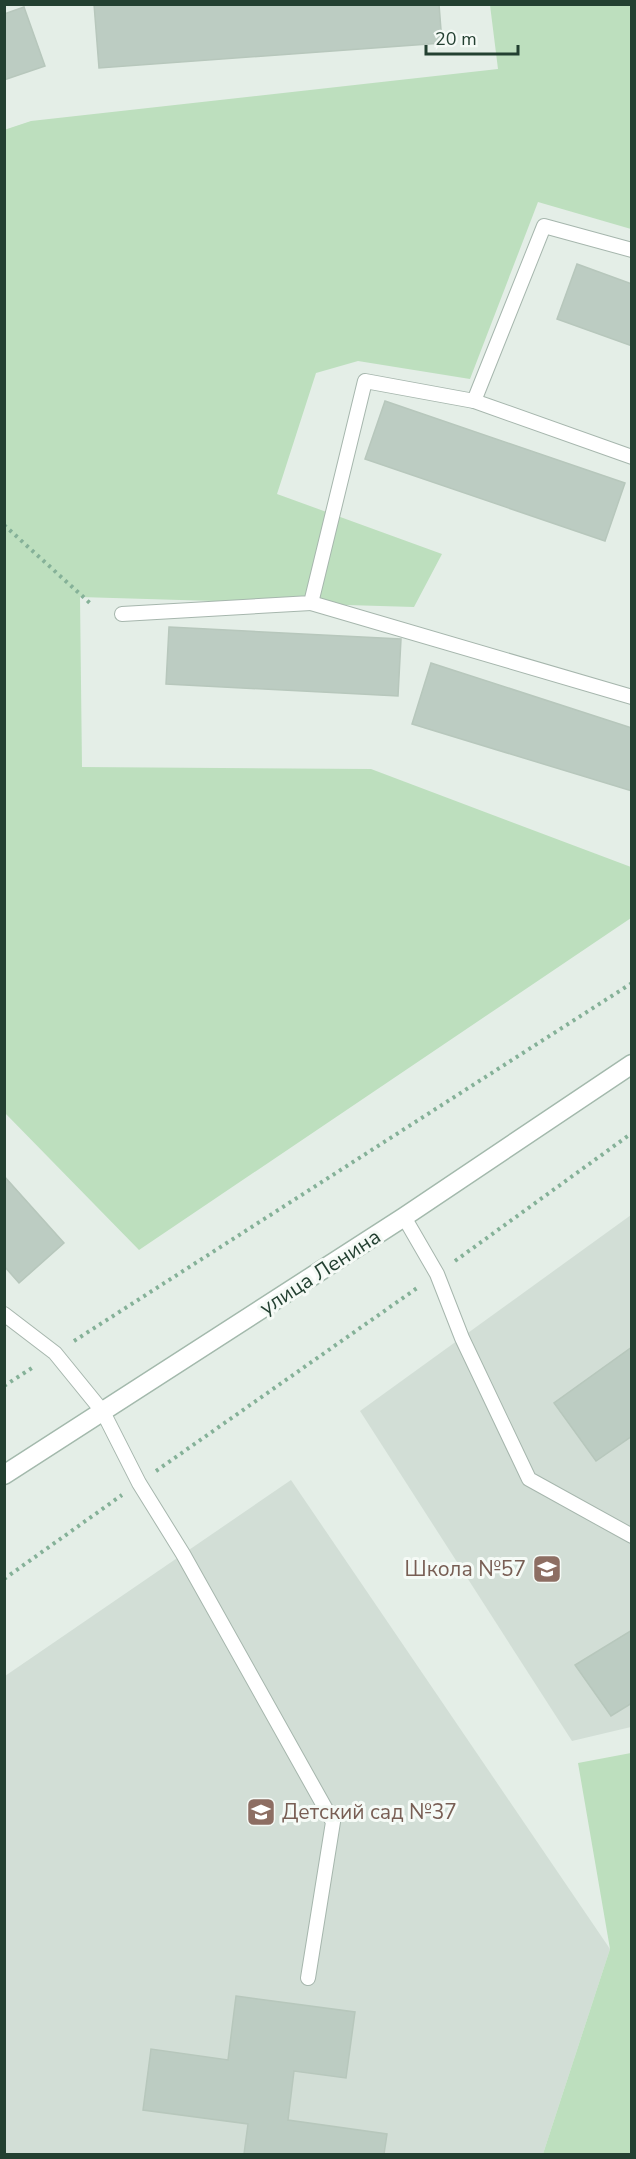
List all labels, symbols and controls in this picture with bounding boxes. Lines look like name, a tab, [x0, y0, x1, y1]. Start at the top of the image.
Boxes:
scale bar	[426, 18, 518, 56]
text: 20 m	[435, 27, 477, 51]
street label: улица Ленина	[254, 1222, 386, 1322]
school or university icon: Школа №57	[531, 1553, 563, 1585]
place label: Школа №57	[405, 1555, 526, 1583]
school or university icon: Детский сад №37	[245, 1796, 277, 1828]
place label: Детский сад №37	[282, 1798, 457, 1826]

